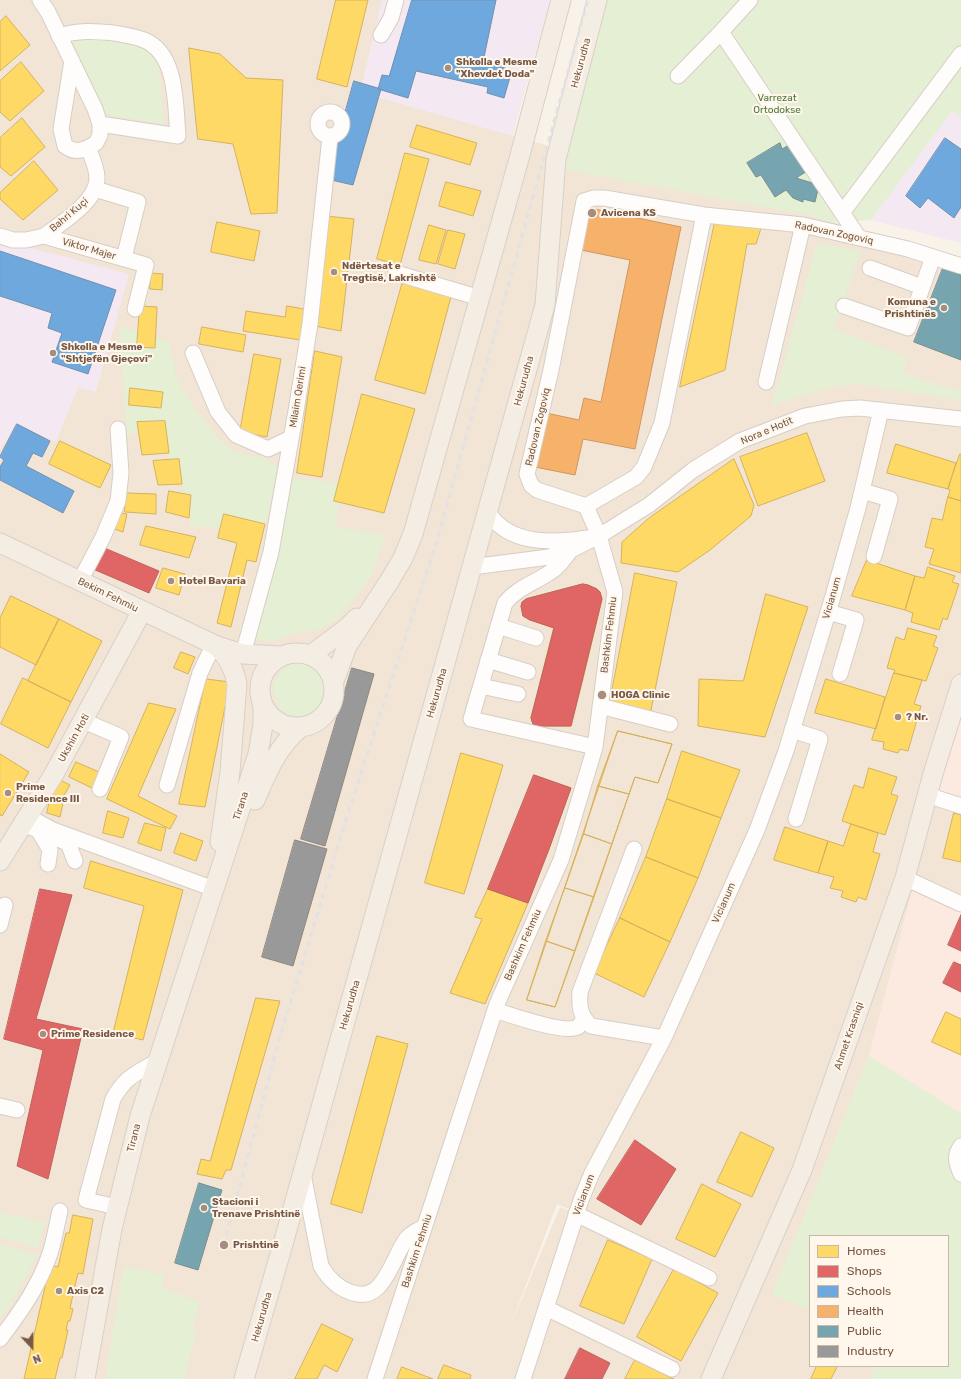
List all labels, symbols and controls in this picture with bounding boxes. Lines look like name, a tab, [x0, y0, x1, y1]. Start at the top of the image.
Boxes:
street label: Hekurudha	[569, 37, 593, 89]
place label: Shkolla e Mesme "Xhevdet Doda"	[456, 56, 538, 80]
marker: Shkolla e Mesme "Xhevdet Doda"	[443, 63, 453, 73]
park label: Varrezat Ortodokse	[753, 92, 801, 116]
street label: Bahri Kuçi	[47, 195, 91, 235]
marker: Avicena KS	[586, 207, 598, 219]
place label: Avicena KS	[601, 207, 656, 219]
street label: Radovan Zogoviq	[794, 219, 874, 247]
street label: Viktor Majer	[61, 236, 117, 262]
place label: Ndërtesat e Tregtisë, Lakrishtë	[342, 260, 436, 284]
marker: Ndërtesat e Tregtisë, Lakrishtë	[329, 267, 339, 277]
place label: Komuna e Prishtinës	[884, 296, 936, 320]
marker: Komuna e Prishtinës	[939, 303, 949, 313]
place label: Shkolla e Mesme "Shtjefën Gjeçovi"	[61, 341, 152, 364]
marker: Shkolla e Mesme "Shtjefën Gjeçovi"	[48, 348, 58, 358]
street label: Hekurudha	[512, 355, 536, 407]
street label: Milaim Qerimi	[287, 365, 309, 429]
street label: Radovan Zogoviq	[523, 387, 553, 467]
street label: Nora e Hotit	[739, 415, 795, 447]
street label: Bekim Fehmiu	[76, 575, 140, 615]
place label: Hotel Bavaria	[179, 575, 246, 587]
marker: Hotel Bavaria	[166, 576, 176, 586]
street label: Vicianum	[820, 576, 844, 620]
street label: Bashkim Fehmiu	[598, 596, 620, 674]
street label: Hekurudha	[424, 667, 450, 719]
marker: HOGA Clinic	[596, 689, 608, 701]
place label: HOGA Clinic	[611, 689, 670, 701]
place label: ? Nr.	[906, 711, 928, 723]
street label: Ukshin Hoti	[56, 712, 92, 764]
marker: ? Nr.	[893, 712, 903, 722]
place label: Prime Residence III	[16, 781, 80, 804]
marker: Prime Residence III	[3, 788, 13, 798]
street label: Tirana	[231, 790, 251, 822]
street label: Vicianum	[710, 881, 738, 925]
street label: Bashkim Fehmiu	[502, 907, 544, 983]
street label: Hekurudha	[337, 979, 363, 1031]
street label: Ahmet Krasniqi	[832, 1001, 866, 1071]
place label: Prime Residence	[51, 1028, 134, 1040]
marker: Prime Residence	[38, 1029, 48, 1039]
street label: Tirana	[125, 1122, 143, 1154]
street label: Vicianum	[571, 1173, 597, 1217]
place label: Stacioni i Trenave Prishtinë	[212, 1196, 300, 1220]
marker: Stacioni i Trenave Prishtinë	[199, 1203, 209, 1213]
street label: Bashkim Fehmiu	[399, 1213, 435, 1289]
legend	[809, 1235, 949, 1367]
marker: Prishtinë	[218, 1239, 230, 1251]
place label: Prishtinë	[233, 1239, 279, 1251]
text: Homes	[847, 1244, 886, 1258]
text: Shops	[847, 1264, 882, 1278]
text: Schools	[847, 1284, 891, 1298]
place label: Axis C2	[67, 1285, 104, 1297]
marker: Axis C2	[54, 1286, 64, 1296]
street label: Hekurudha	[249, 1291, 275, 1343]
text: Health	[847, 1304, 884, 1318]
text: Public	[847, 1324, 882, 1338]
north arrow	[12, 1327, 52, 1367]
text: Industry	[847, 1344, 894, 1358]
text: N	[31, 1351, 43, 1366]

